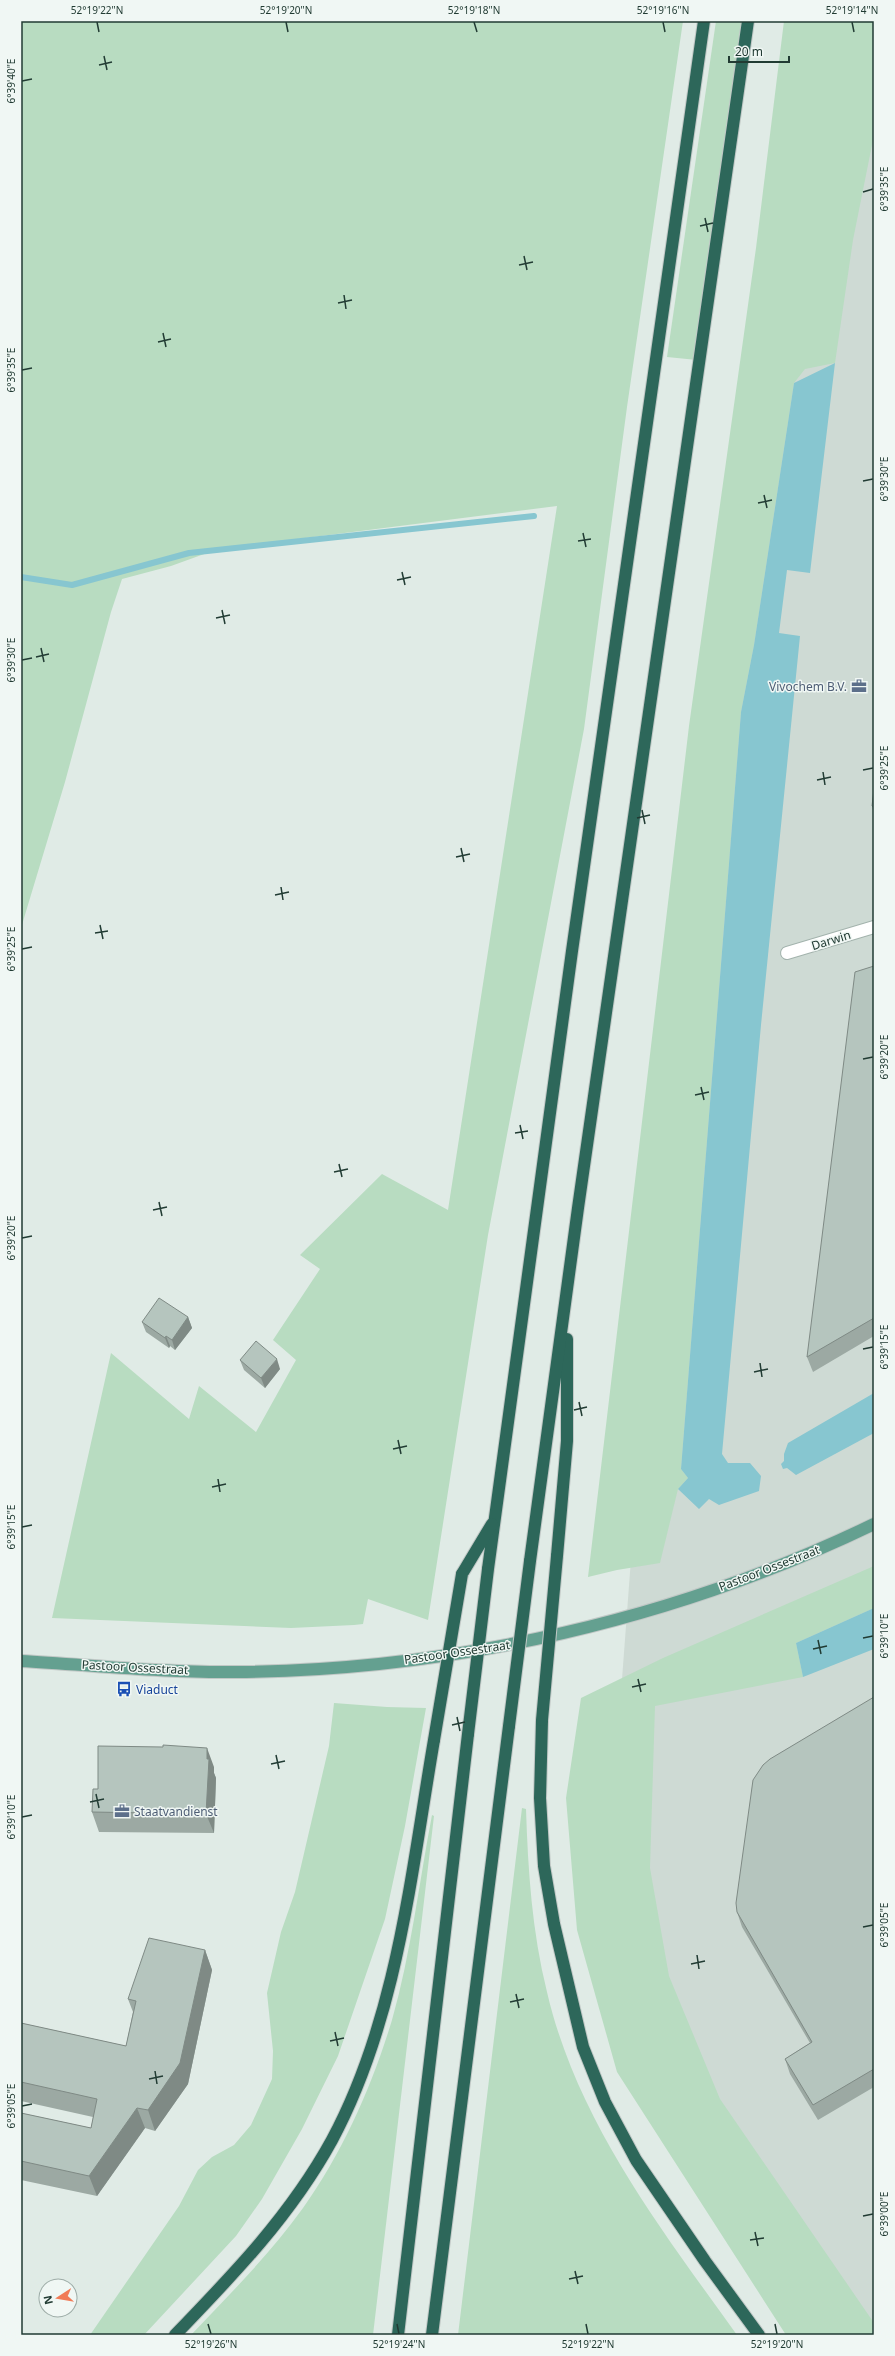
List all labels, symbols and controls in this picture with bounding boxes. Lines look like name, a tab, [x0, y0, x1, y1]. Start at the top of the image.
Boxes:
text: 52°19'22"N	[71, 3, 123, 17]
text: 52°19'20"N	[260, 3, 312, 17]
text: 52°19'18"N	[448, 3, 500, 17]
text: 52°19'16"N	[637, 3, 689, 17]
text: 52°19'14"N	[826, 3, 878, 17]
scale bar	[729, 38, 789, 64]
text: 20 m	[735, 43, 763, 60]
text: 6°39'40"E	[4, 59, 18, 103]
text: 6°39'35"E	[877, 167, 891, 211]
text: 6°39'35"E	[4, 348, 18, 392]
text: 6°39'30"E	[877, 457, 891, 501]
text: 6°39'30"E	[4, 638, 18, 682]
office icon: Vivochem B.V.	[850, 677, 868, 695]
place label: Vivochem B.V.	[769, 678, 847, 695]
text: 6°39'25"E	[877, 746, 891, 790]
street label: Darwin	[809, 926, 853, 954]
text: 6°39'25"E	[4, 927, 18, 971]
text: 6°39'20"E	[877, 1035, 891, 1079]
text: 6°39'20"E	[4, 1216, 18, 1260]
text: 6°39'15"E	[877, 1325, 891, 1369]
text: 6°39'15"E	[4, 1505, 18, 1549]
street label: Pastoor Ossestraat	[716, 1541, 823, 1595]
text: 6°39'10"E	[877, 1614, 891, 1658]
street label: Pastoor Ossestraat	[403, 1636, 512, 1668]
street label: Pastoor Ossestraat	[81, 1656, 189, 1678]
bus stop icon: Viaduct	[115, 1680, 133, 1698]
place label: Viaduct	[136, 1681, 179, 1698]
text: 6°39'10"E	[4, 1795, 18, 1839]
office icon: Staatvandienst	[113, 1802, 131, 1820]
place label: Staatvandienst	[134, 1803, 218, 1820]
text: 6°39'05"E	[877, 1903, 891, 1947]
text: 6°39'05"E	[4, 2084, 18, 2128]
text: 6°39'00"E	[877, 2192, 891, 2236]
north arrow	[38, 2278, 78, 2318]
text: N	[39, 2294, 56, 2306]
text: 52°19'26"N	[185, 2337, 237, 2351]
text: 52°19'24"N	[373, 2337, 425, 2351]
text: 52°19'22"N	[562, 2337, 614, 2351]
text: 52°19'20"N	[751, 2337, 803, 2351]

